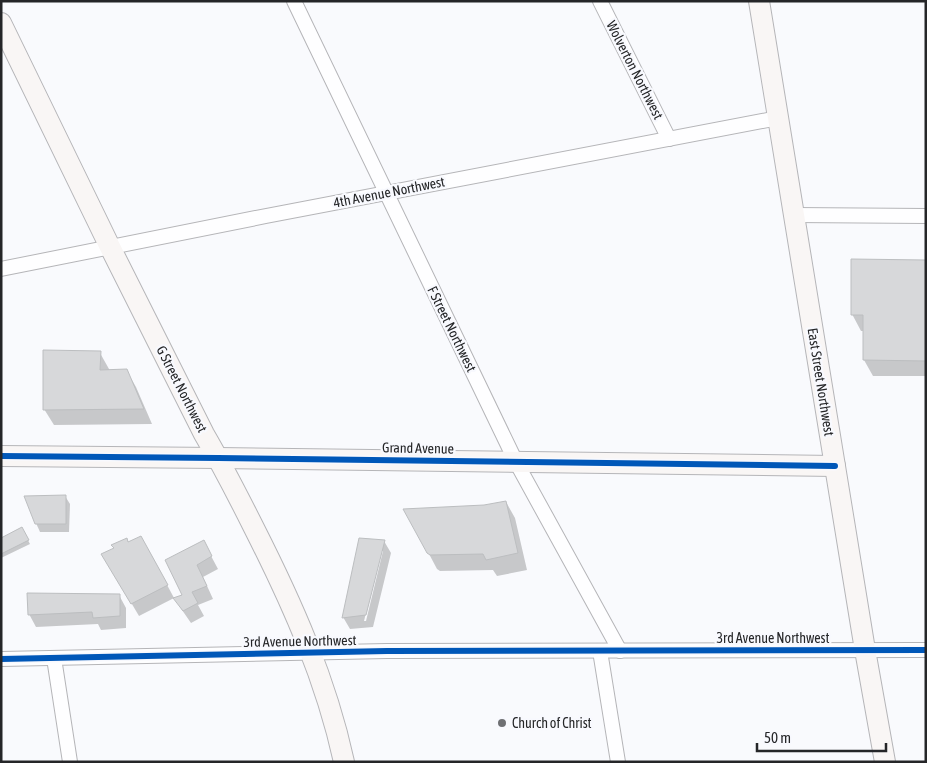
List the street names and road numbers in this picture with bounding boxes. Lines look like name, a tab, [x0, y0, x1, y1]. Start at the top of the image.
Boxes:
street label: Wolverton Northwest	[603, 18, 667, 122]
street label: 4th Avenue Northwest	[332, 173, 446, 211]
street label: F Street Northwest	[424, 284, 480, 374]
street label: East Street Northwest	[805, 327, 837, 437]
street label: G Street Northwest	[153, 343, 211, 435]
street label: Grand Avenue	[382, 439, 454, 457]
street label: 3rd Avenue Northwest	[716, 630, 830, 646]
street label: 3rd Avenue Northwest	[243, 632, 357, 650]

